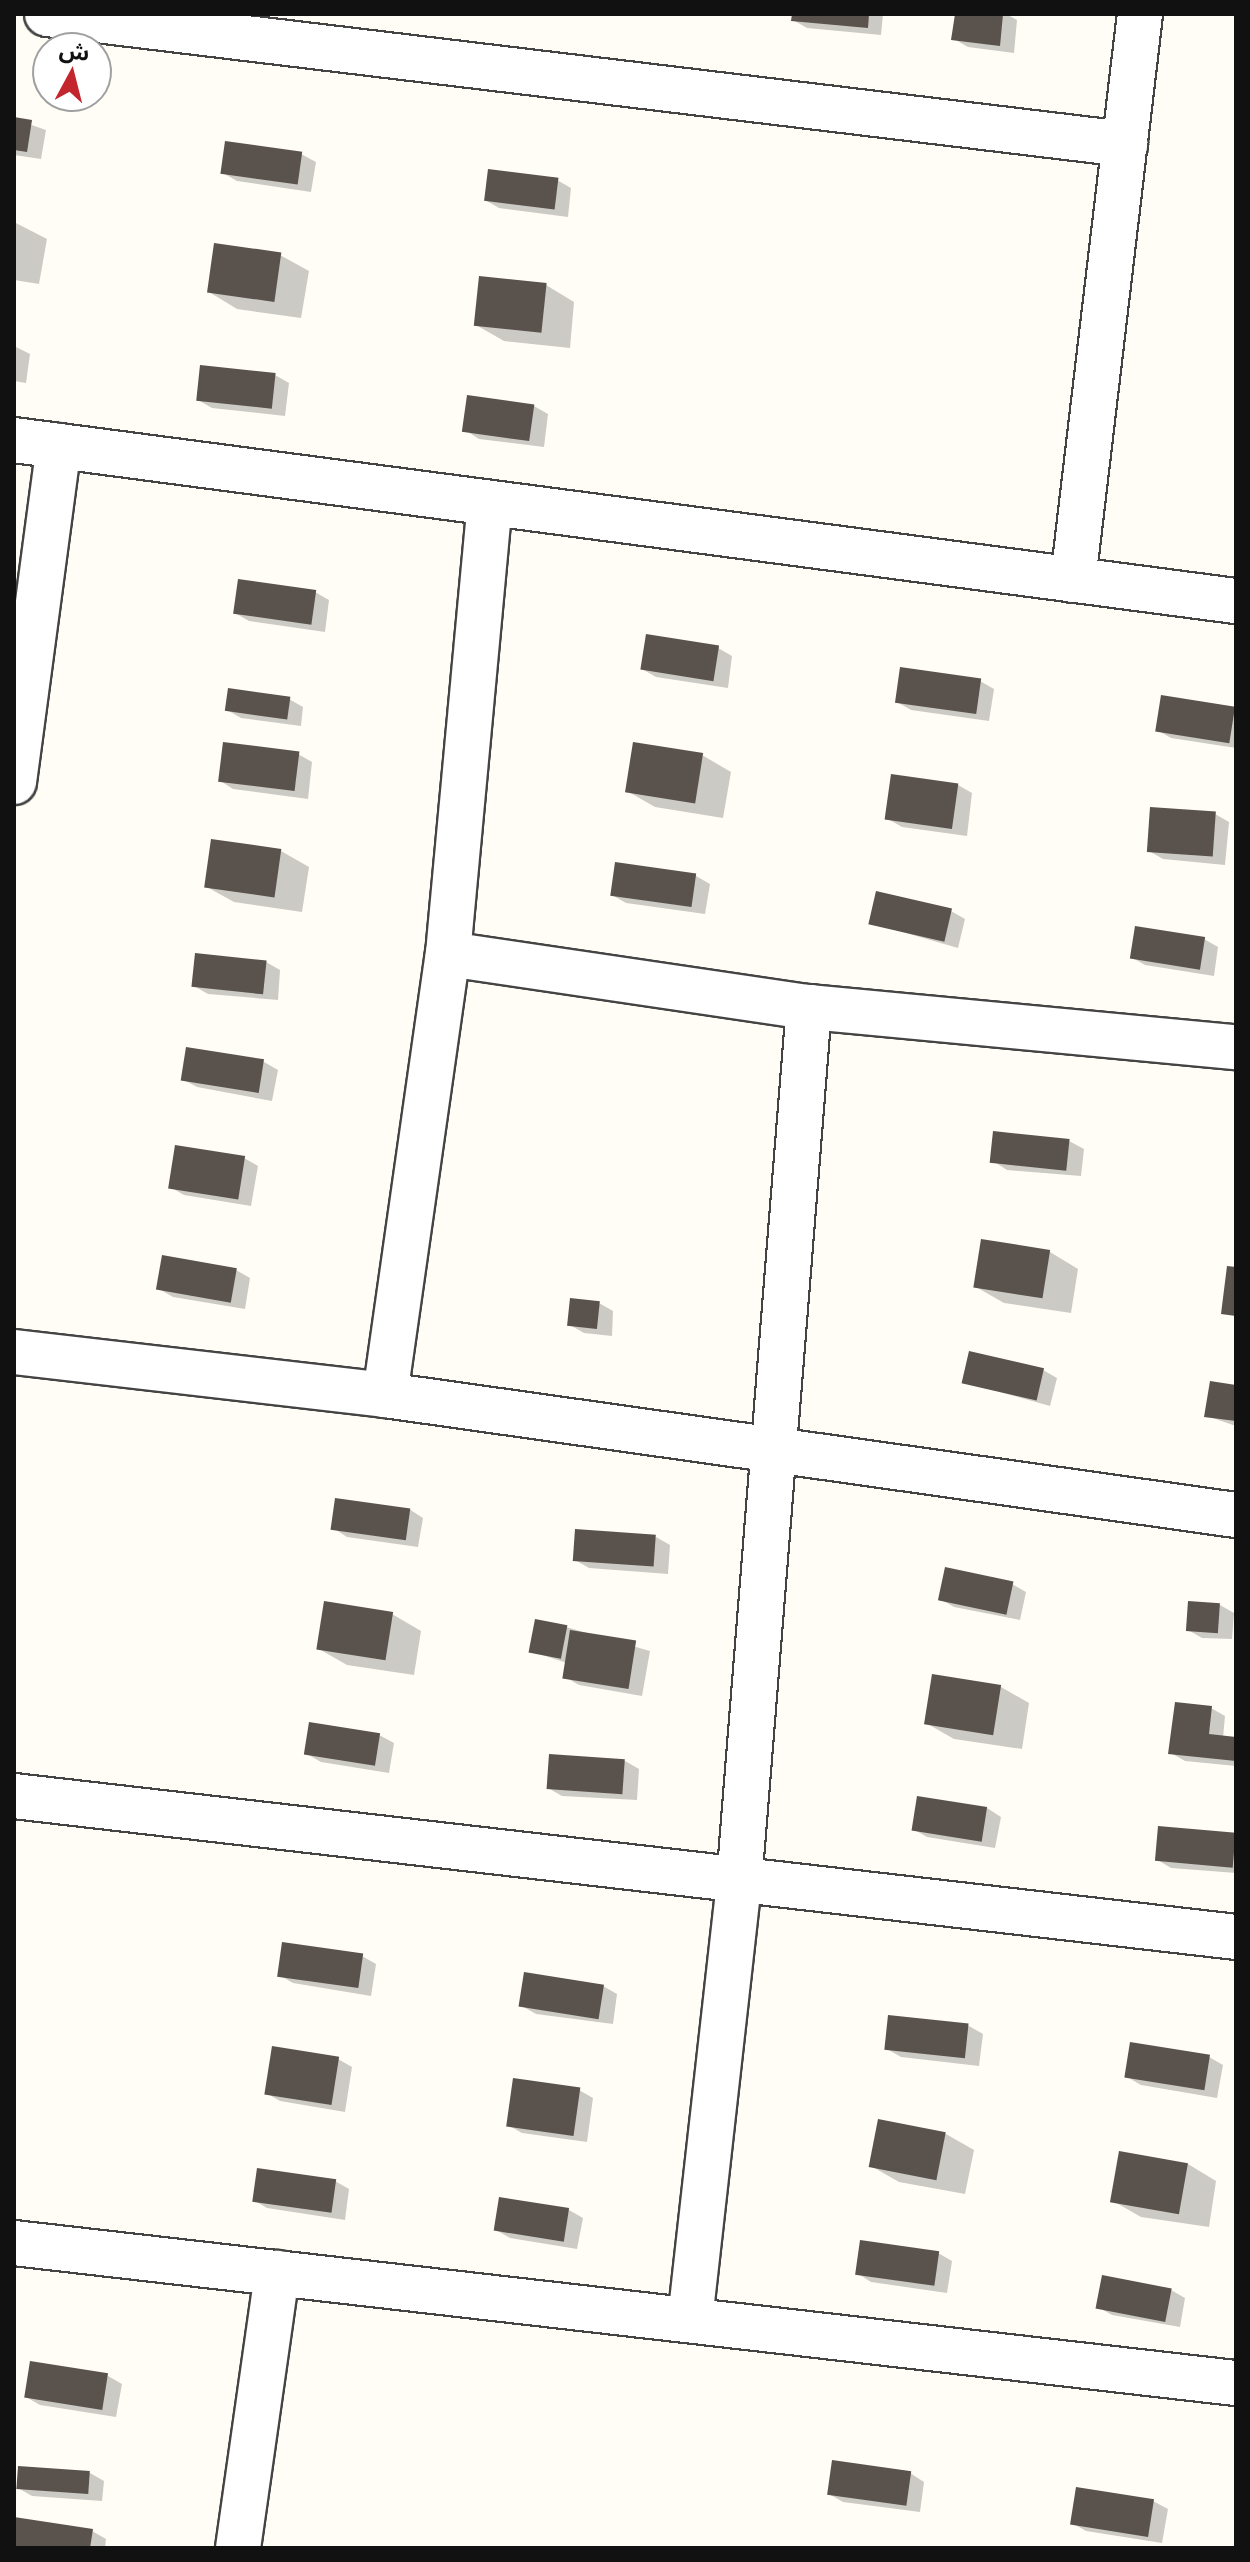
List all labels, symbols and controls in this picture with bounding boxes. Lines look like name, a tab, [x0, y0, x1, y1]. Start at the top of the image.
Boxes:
north arrow	[32, 32, 112, 112]
text: ش	[58, 33, 91, 67]

